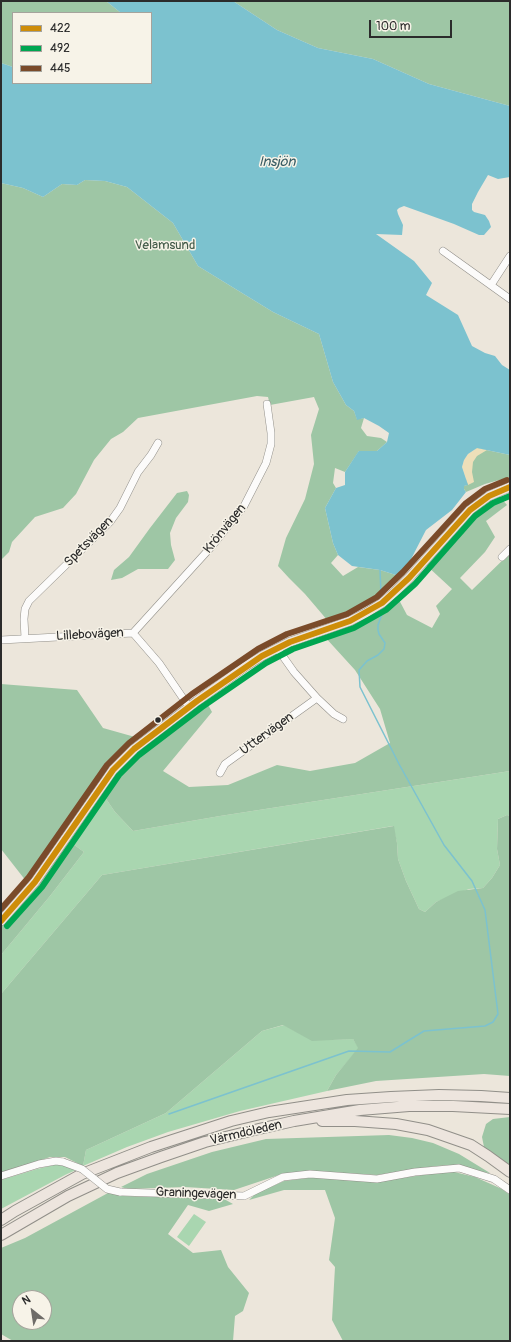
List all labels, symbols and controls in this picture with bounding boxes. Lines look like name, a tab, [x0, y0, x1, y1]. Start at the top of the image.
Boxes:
legend	[12, 12, 152, 84]
scale bar	[371, 12, 454, 38]
text: 100 m	[376, 19, 410, 34]
text: 422	[50, 21, 70, 36]
text: 492	[50, 41, 70, 56]
text: 445	[50, 61, 70, 76]
water label: Insjön	[259, 154, 295, 170]
park label: Velamsund	[135, 238, 195, 254]
street label: Krönvägen	[200, 501, 250, 557]
street label: Spetsvägen	[61, 514, 117, 570]
street label: Lillebovägen	[56, 625, 124, 645]
street label: Uttervägen	[237, 709, 297, 759]
unlabelled marker	[153, 715, 163, 725]
street label: Värmdöleden	[209, 1117, 283, 1149]
street label: Graningevägen	[155, 1185, 237, 1203]
north arrow	[12, 1290, 52, 1330]
text: N	[20, 1293, 33, 1308]

